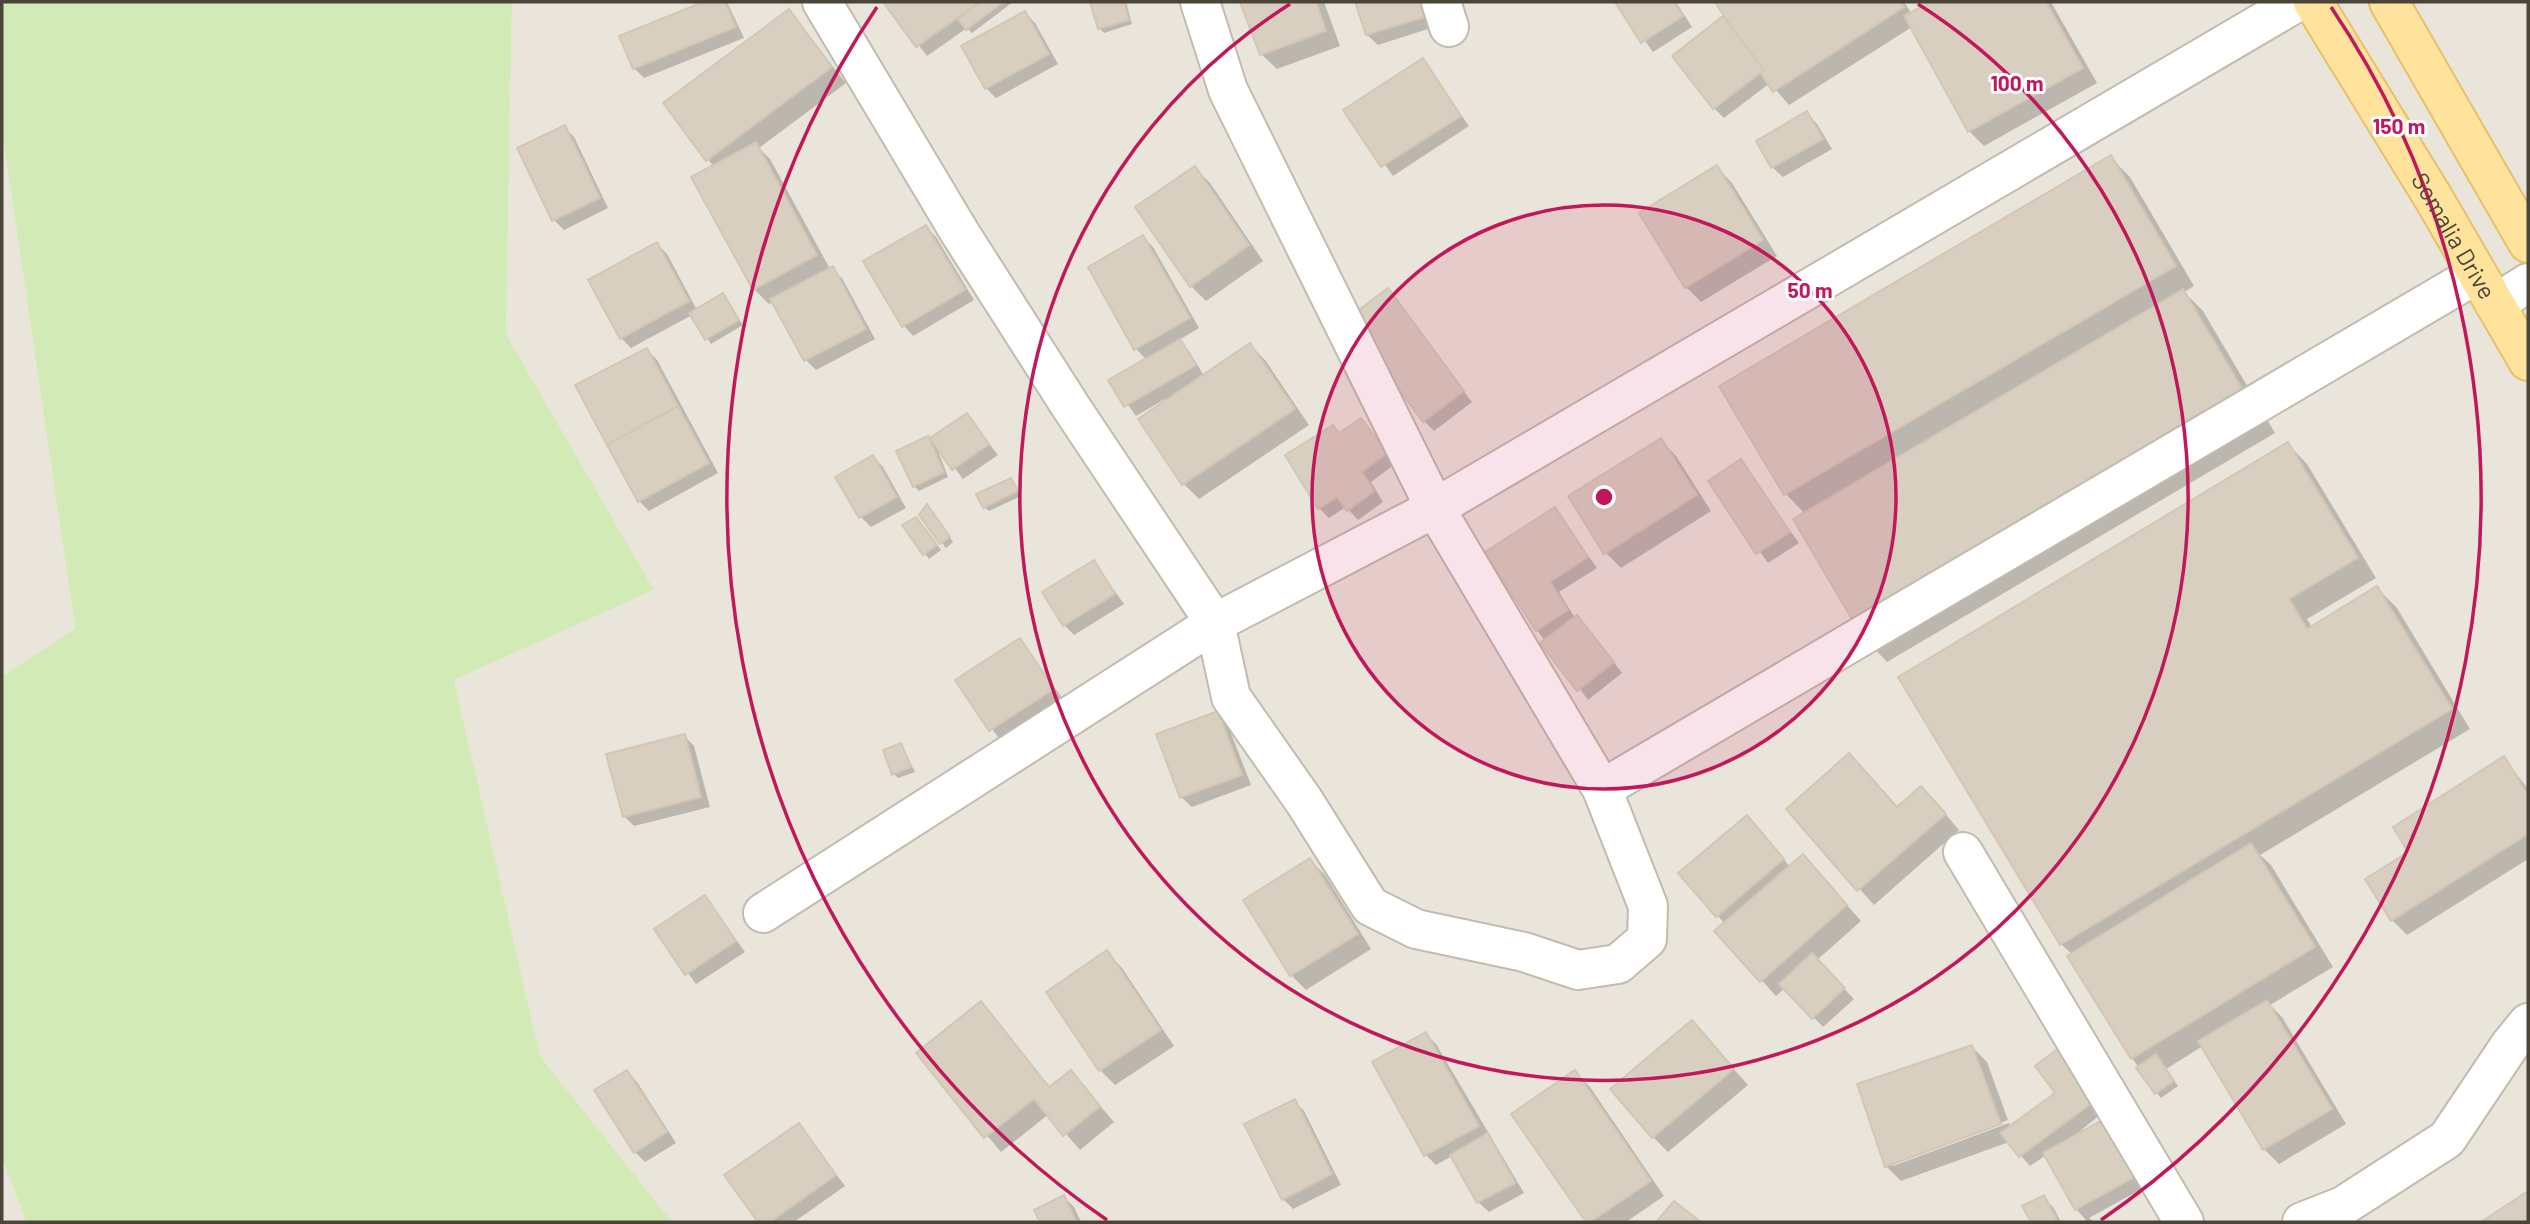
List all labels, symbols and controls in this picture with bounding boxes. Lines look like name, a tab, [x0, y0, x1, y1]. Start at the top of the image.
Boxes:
text: 100 m	[1990, 70, 2044, 95]
text: 150 m	[2373, 113, 2425, 138]
street label: Somalia Drive	[2406, 167, 2503, 304]
text: 50 m	[1787, 277, 1833, 302]
centre of rings	[1592, 485, 1616, 509]

